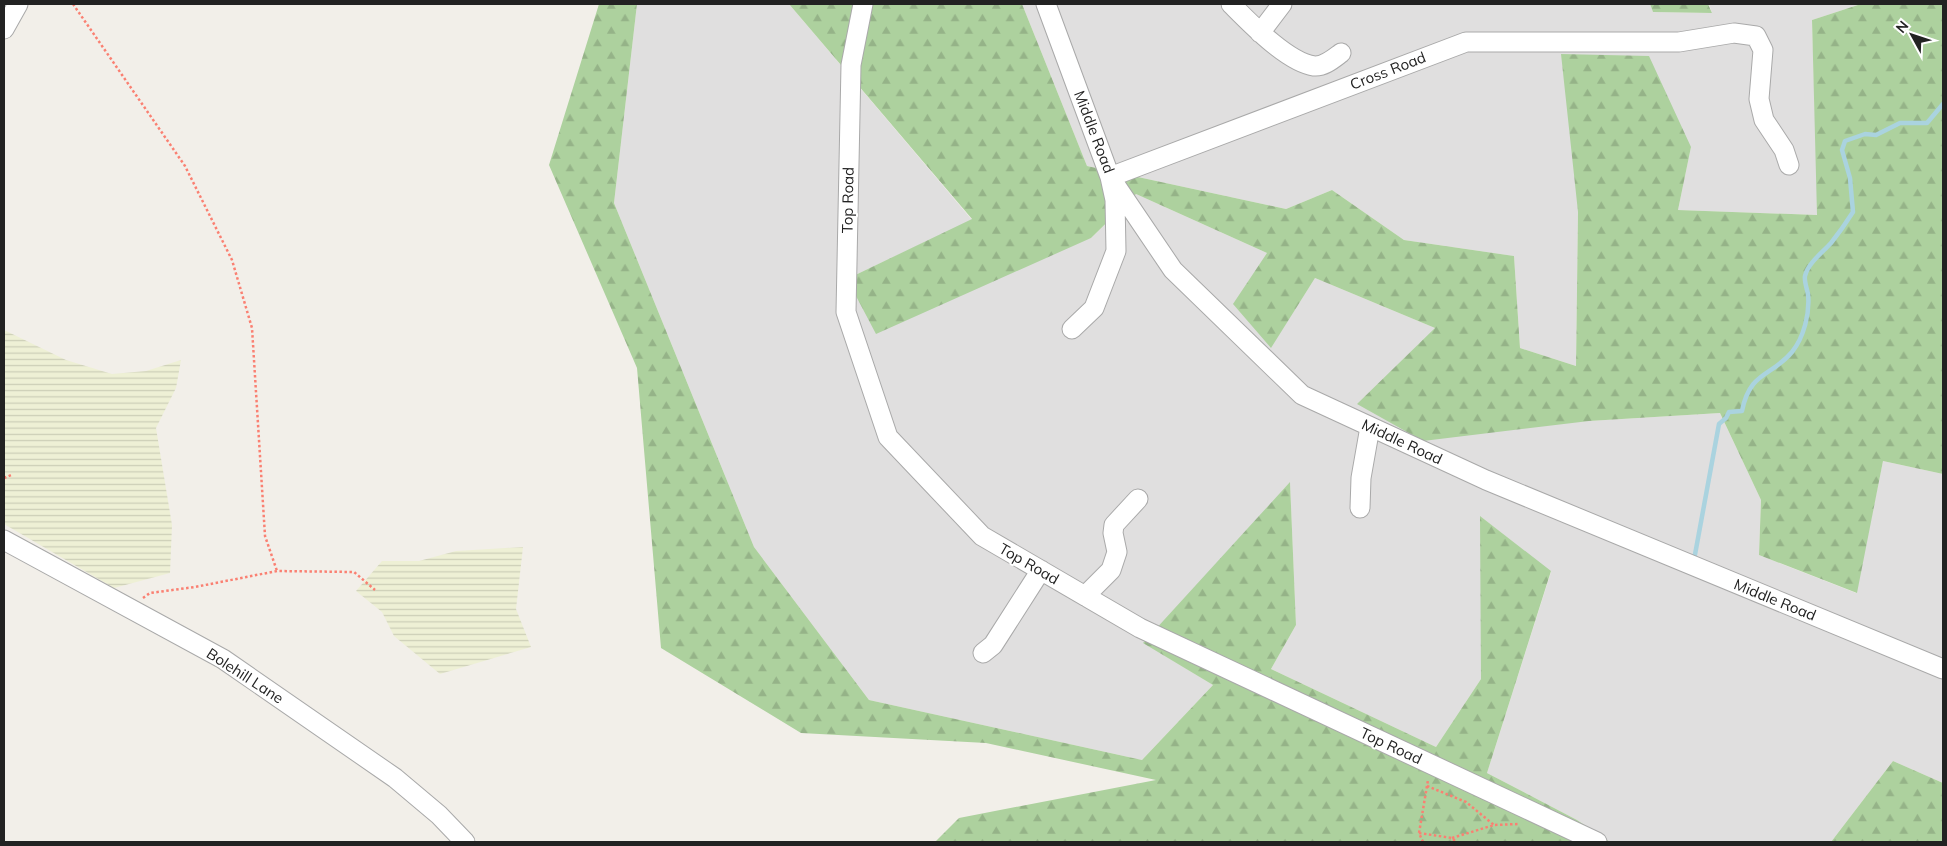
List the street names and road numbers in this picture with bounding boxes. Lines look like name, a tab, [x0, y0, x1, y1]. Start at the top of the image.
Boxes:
street label: Cross Road	[1347, 47, 1428, 94]
street label: Middle Road	[1070, 88, 1119, 176]
street label: Top Road	[837, 167, 858, 233]
street label: Middle Road	[1359, 415, 1446, 469]
street label: Top Road	[996, 539, 1063, 588]
street label: Middle Road	[1731, 574, 1819, 625]
street label: Bolehill Lane	[203, 644, 287, 708]
street label: Top Road	[1357, 723, 1425, 768]

